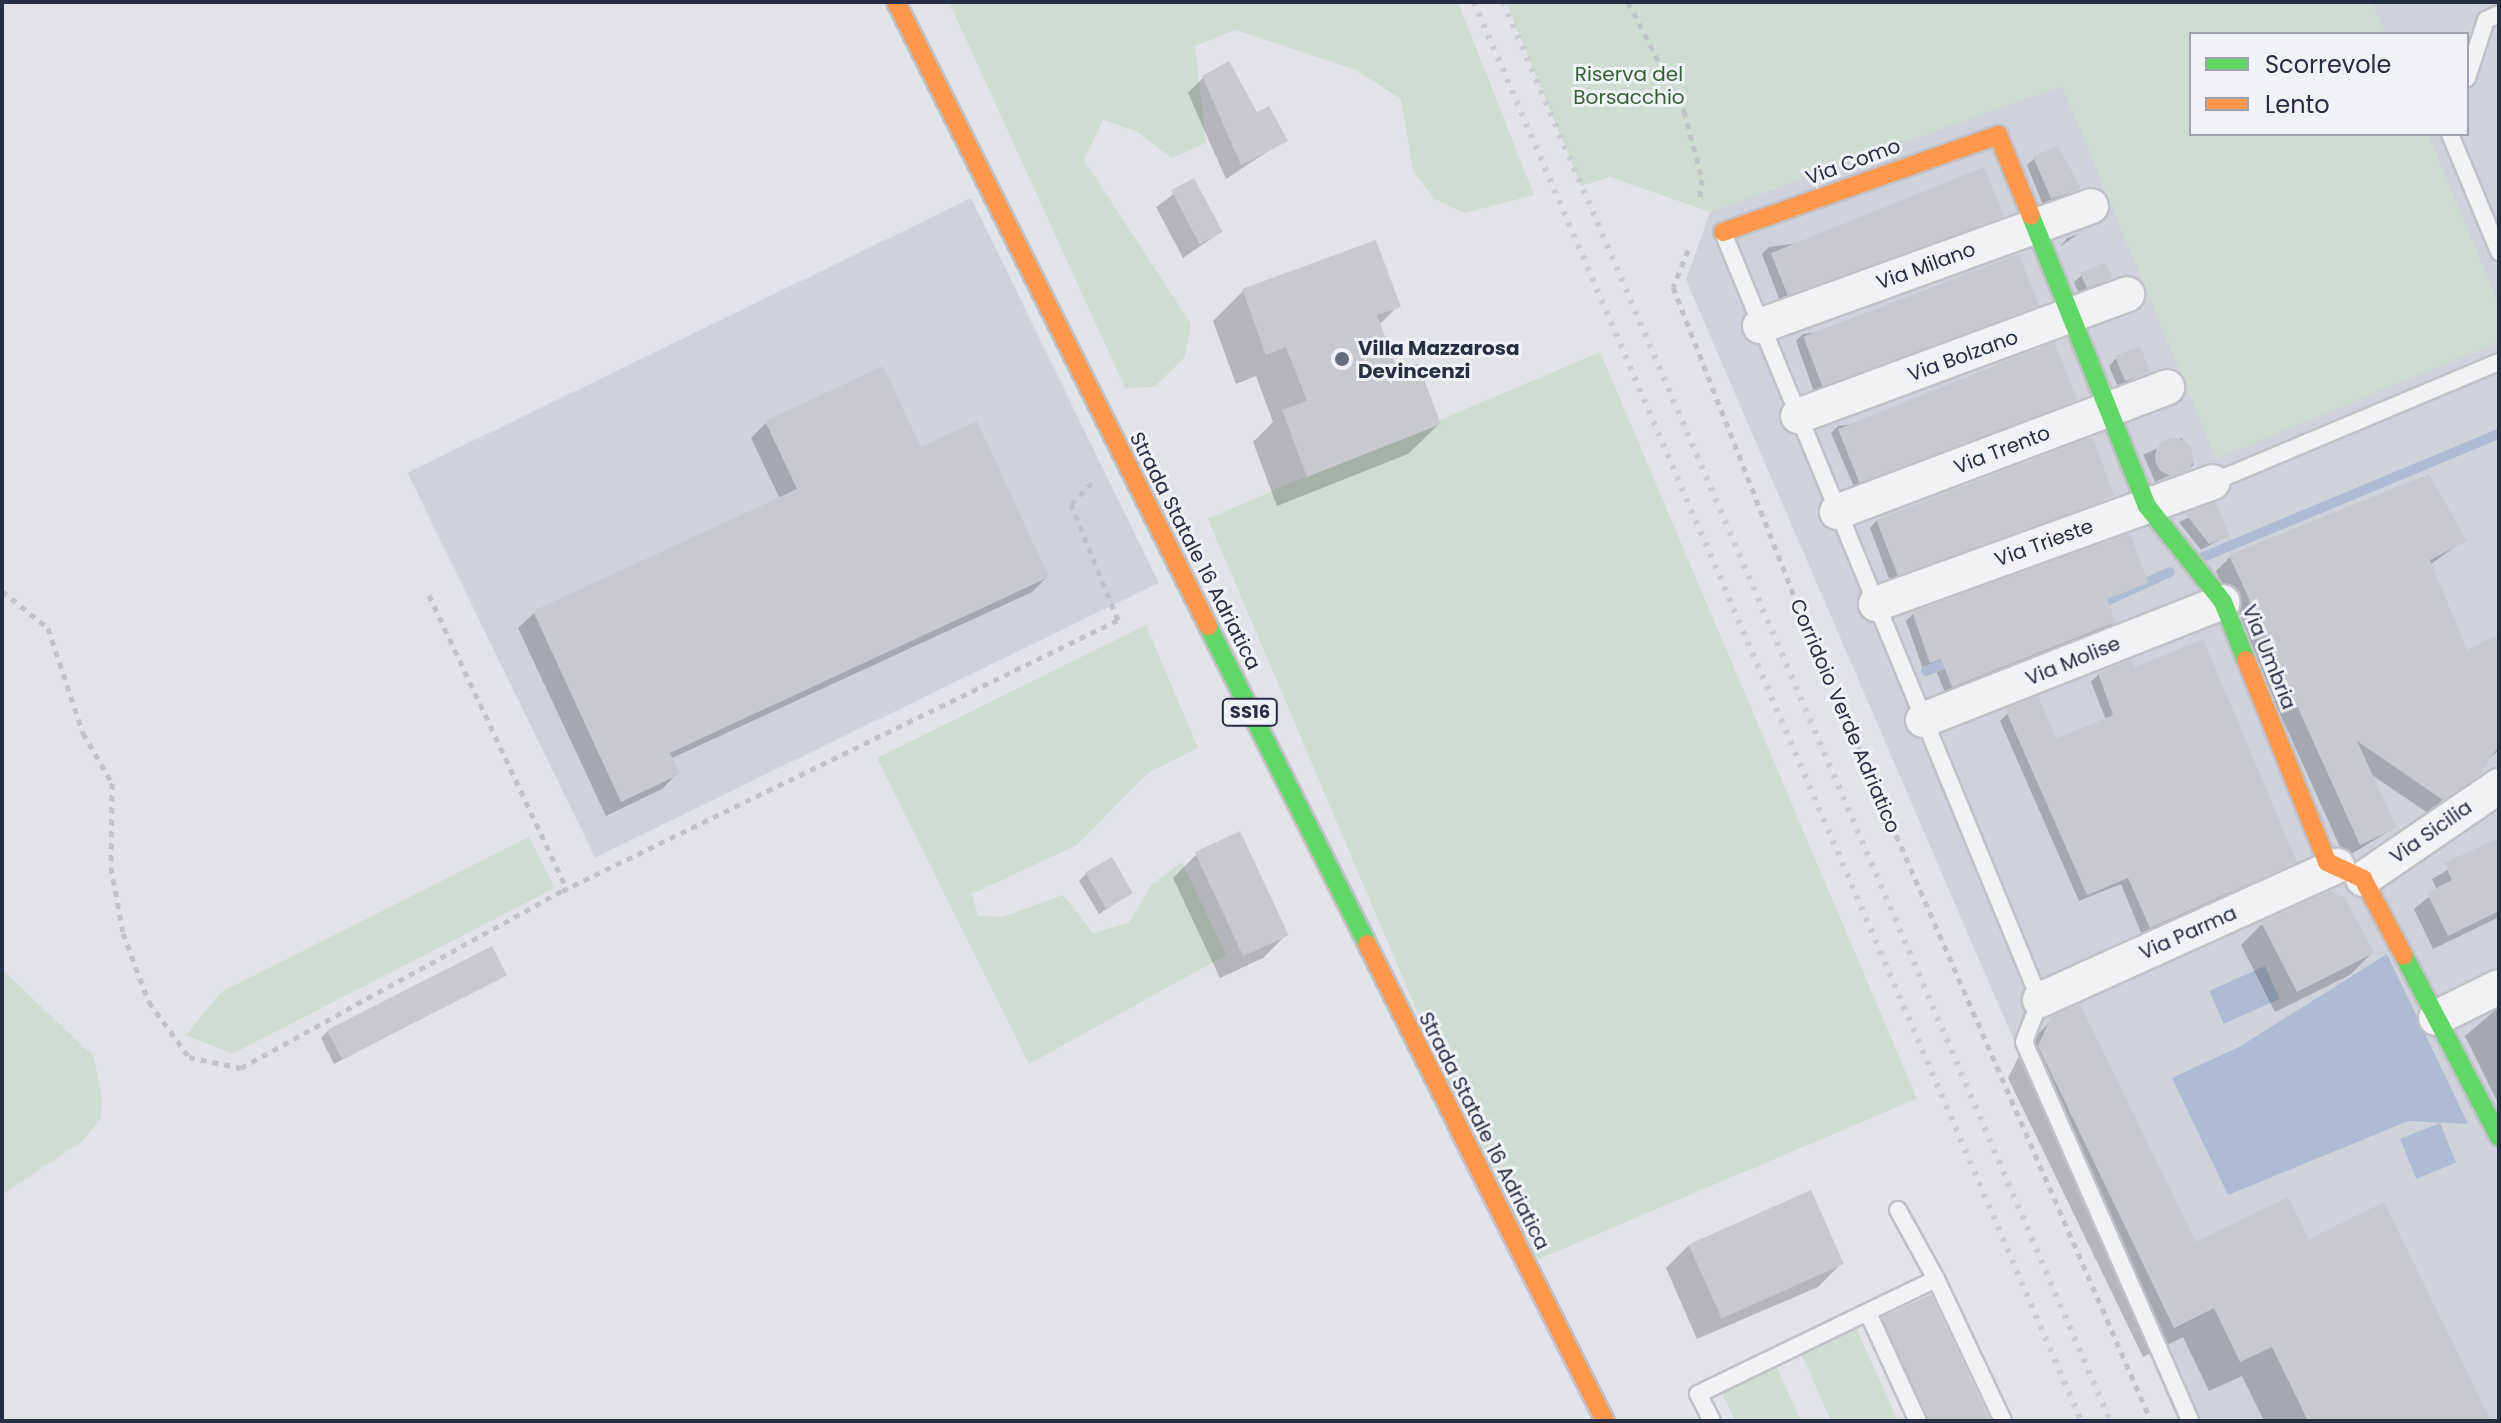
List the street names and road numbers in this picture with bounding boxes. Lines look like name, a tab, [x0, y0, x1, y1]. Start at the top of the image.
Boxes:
street label: Via Como	[1802, 134, 1904, 190]
street label: Via Milano	[1873, 237, 1979, 295]
street label: Via Bolzano	[1905, 325, 2021, 387]
street label: Via Trento	[1951, 421, 2053, 479]
street label: Strada Statale 16 Adriatica	[1124, 428, 1266, 674]
street label: Via Trieste	[1991, 514, 2097, 572]
street label: Corridoio Verde Adriatico	[1785, 595, 1905, 837]
street label: Via Umbria	[2237, 601, 2301, 713]
street label: Via Molise	[2022, 631, 2124, 691]
road number: SS16	[1220, 698, 1280, 726]
street label: Via Sicilia	[2385, 795, 2477, 869]
street label: Via Parma	[2136, 901, 2240, 965]
street label: Strada Statale 16 Adriatica	[1413, 1008, 1555, 1254]

